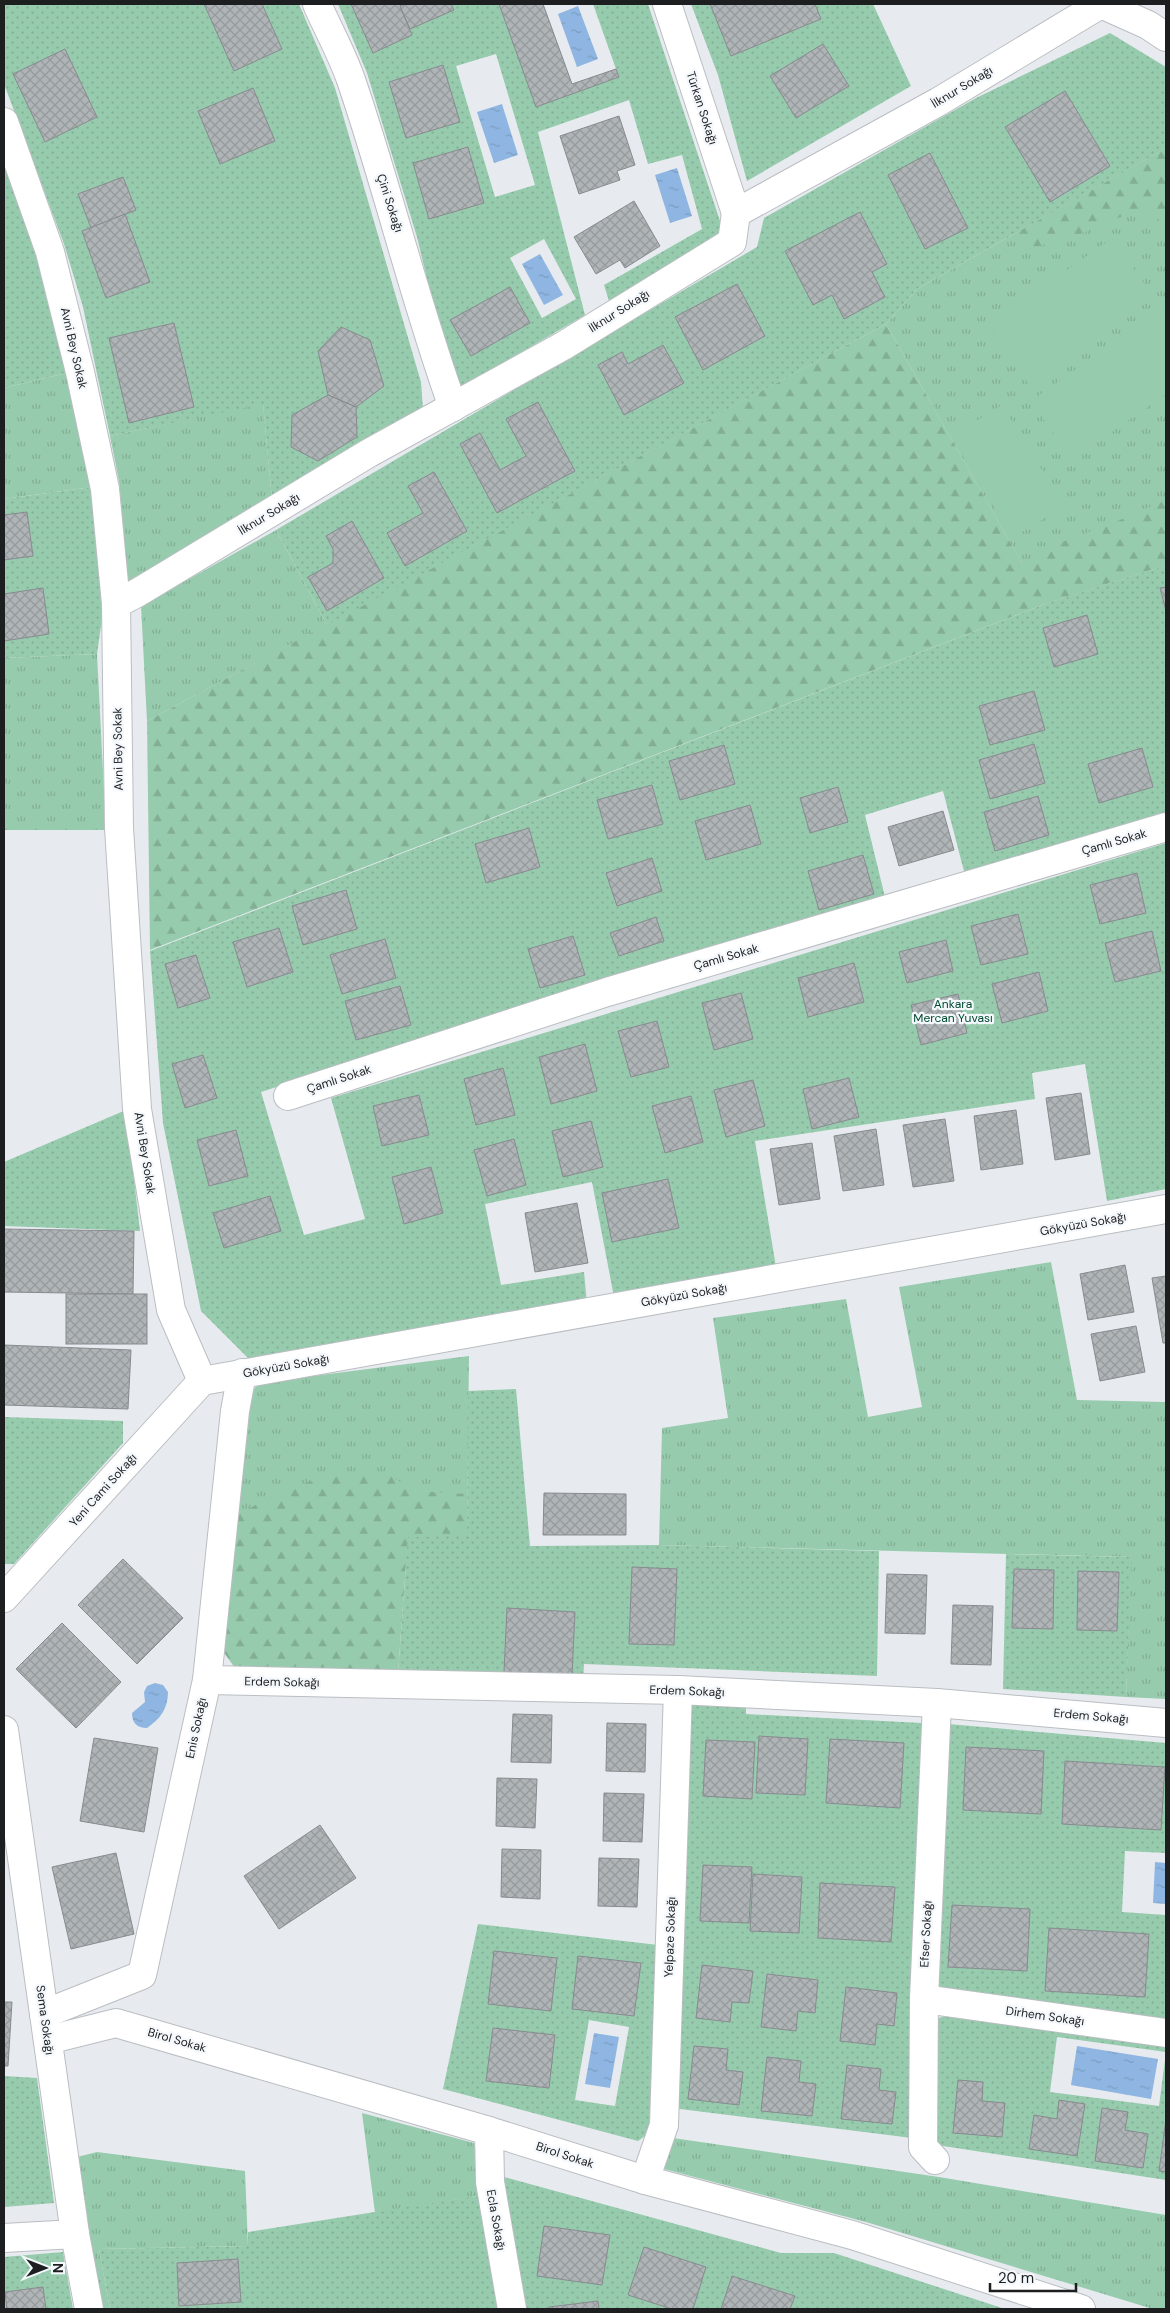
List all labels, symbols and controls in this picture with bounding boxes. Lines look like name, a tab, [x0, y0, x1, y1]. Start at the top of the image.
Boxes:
street label: İlknur Sokağı	[928, 62, 996, 112]
street label: Türkan Sokağı	[683, 69, 721, 147]
street label: Çini Sokağı	[373, 172, 407, 234]
street label: İlknur Sokağı	[586, 286, 652, 336]
street label: Avni Bey Sokak	[57, 306, 91, 390]
street label: İlknur Sokağı	[235, 489, 303, 539]
street label: Avni Bey Sokak	[109, 707, 127, 791]
street label: Çamlı Sokak	[1080, 825, 1148, 859]
street label: Çamlı Sokak	[692, 940, 760, 974]
park label: Ankara Mercan Yuvası	[913, 996, 993, 1026]
street label: Çamlı Sokak	[305, 1061, 373, 1097]
street label: Avni Bey Sokak	[131, 1111, 159, 1195]
street label: Gökyüzü Sokağı	[1039, 1209, 1127, 1239]
street label: Gökyüzü Sokağı	[640, 1280, 728, 1310]
street label: Gökyüzü Sokağı	[242, 1351, 330, 1381]
street label: Yeni Cami Sokağı	[66, 1450, 140, 1530]
street label: Erdem Sokağı	[244, 1673, 320, 1691]
street label: Erdem Sokağı	[649, 1682, 725, 1700]
street label: Enis Sokağı	[182, 1696, 210, 1760]
street label: Erdem Sokağı	[1053, 1705, 1129, 1727]
street label: Yelpaze Sokağı	[661, 1896, 679, 1978]
street label: Efser Sokağı	[916, 1900, 936, 1968]
street label: Sema Sokağı	[32, 1984, 58, 2056]
street label: Dirhem Sokağı	[1005, 2003, 1085, 2029]
street label: Birol Sokak	[146, 2024, 208, 2056]
street label: Birol Sokak	[534, 2138, 596, 2172]
street label: Ecla Sokağı	[483, 2188, 509, 2252]
north arrow	[20, 2243, 70, 2293]
scale bar	[990, 2260, 1076, 2292]
text: N	[49, 2263, 67, 2273]
text: 20 m	[998, 2268, 1034, 2288]

